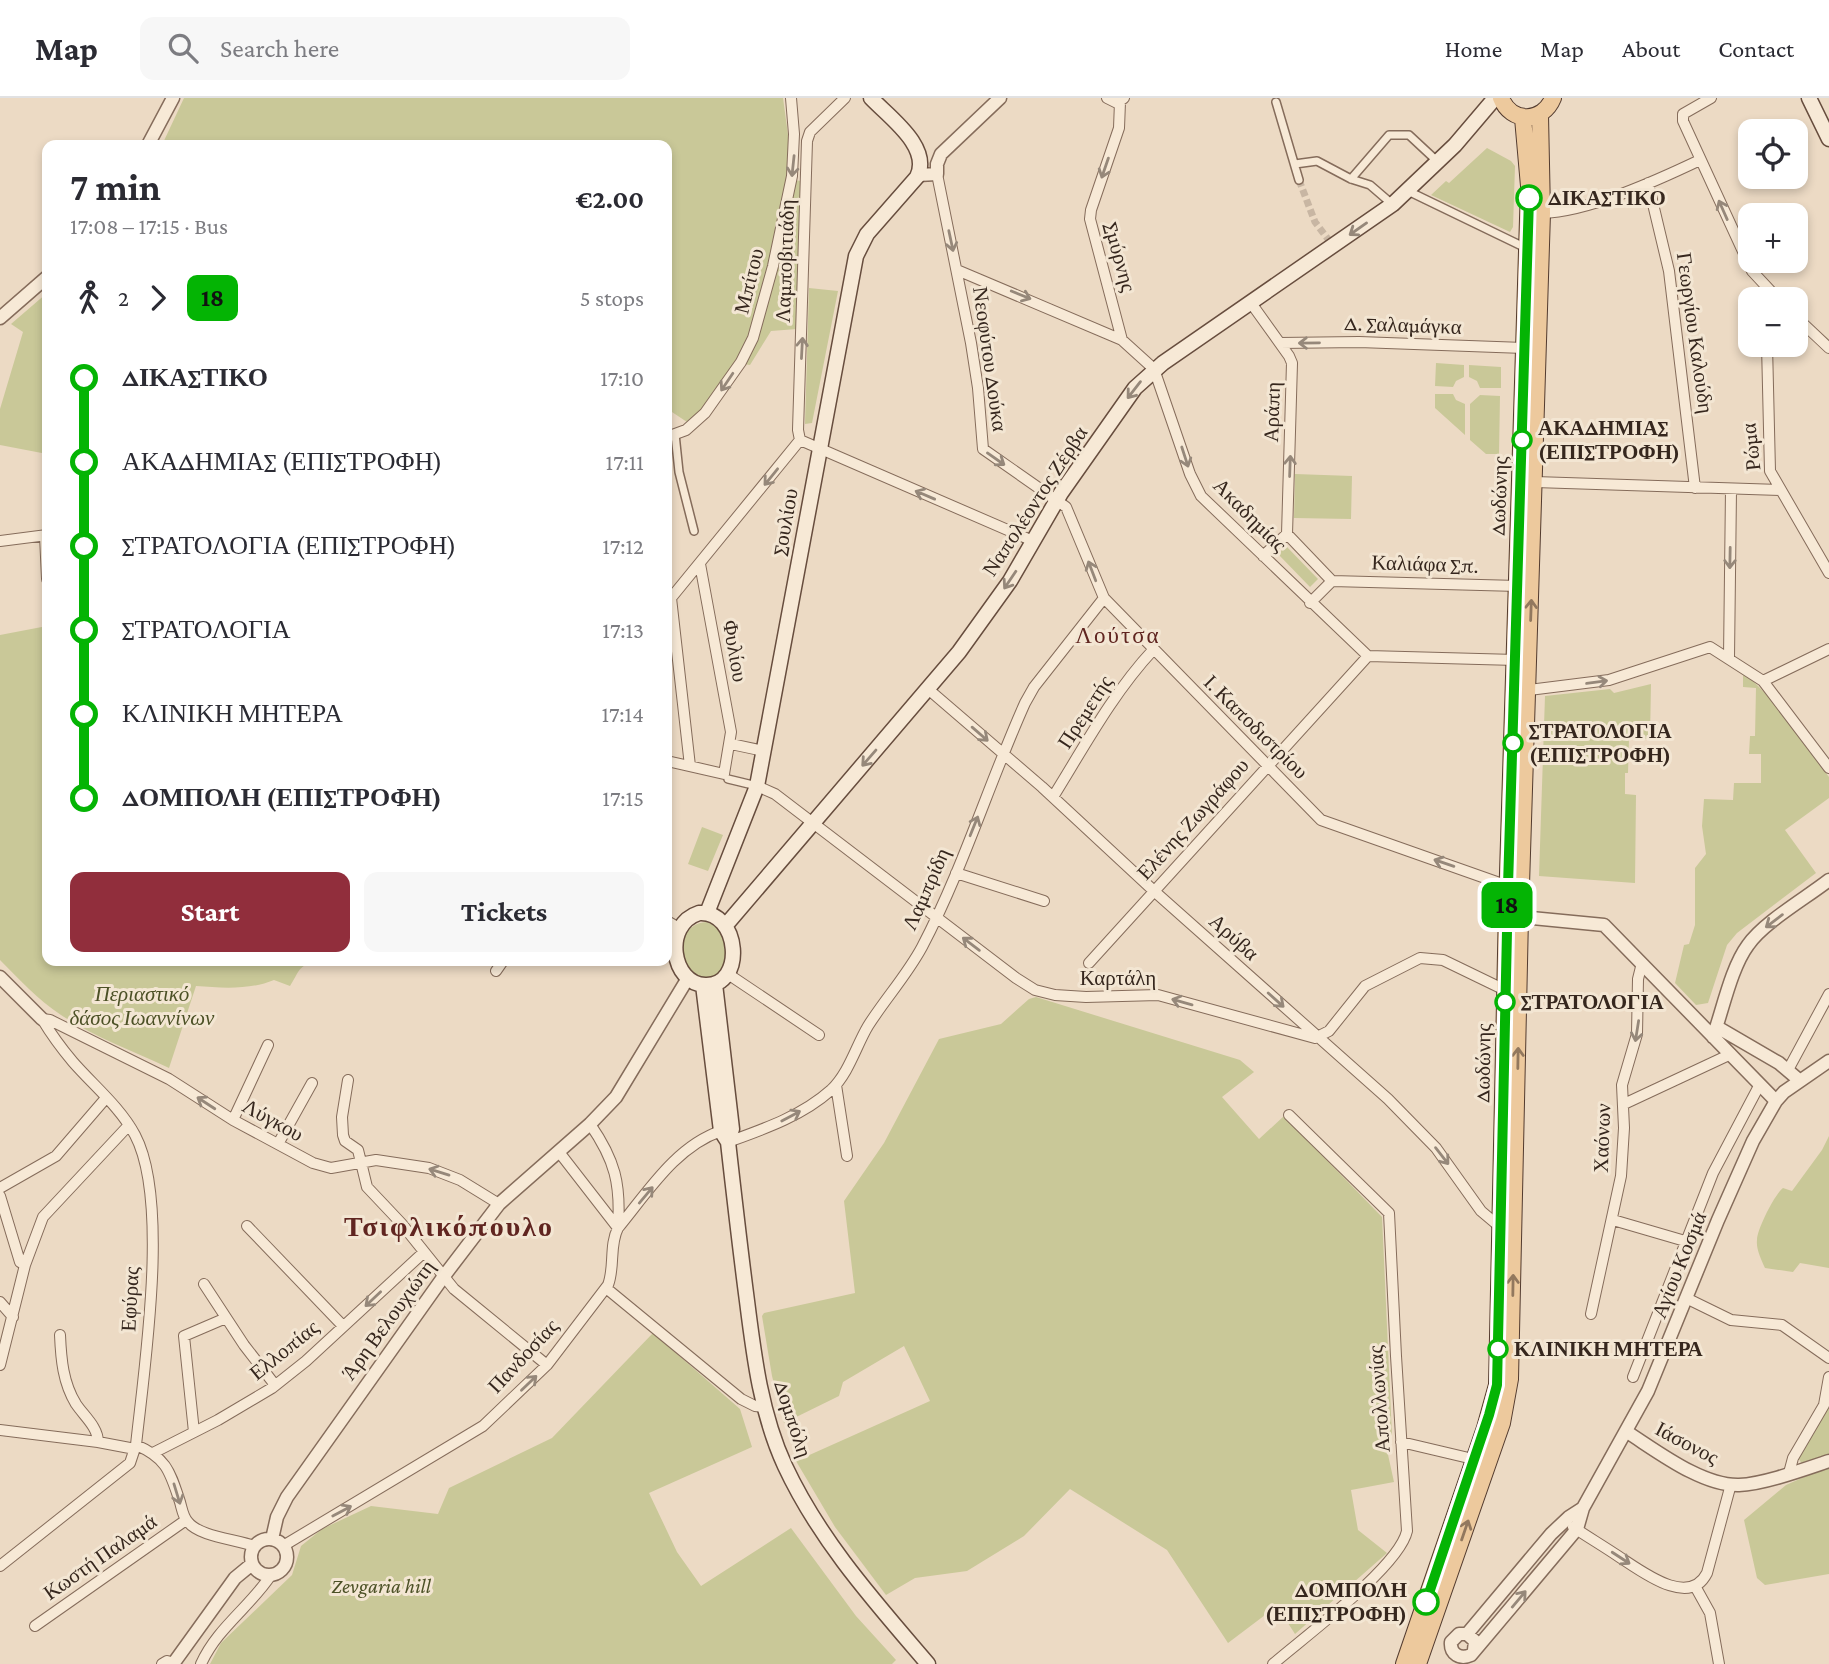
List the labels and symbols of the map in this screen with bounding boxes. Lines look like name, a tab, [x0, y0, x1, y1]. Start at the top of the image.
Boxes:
one-way arrow	[786, 154, 799, 177]
one-way arrow	[1098, 157, 1110, 179]
marker: ΔΙΚΑΣΤΙΚΟ	[1516, 185, 1542, 211]
place label: ΔΙΚΑΣΤΙΚΟ	[1548, 186, 1666, 210]
street label: Λαμποβιτιάδη	[771, 199, 799, 323]
one-way arrow	[1716, 200, 1729, 221]
street label: Σμύρνης	[1099, 220, 1141, 295]
one-way arrow	[1349, 222, 1368, 236]
one-way arrow	[945, 229, 959, 252]
street label: Μπίτου	[729, 246, 769, 316]
street label: Γεωργίου Καλούδη	[1672, 251, 1718, 415]
street label: Νεοφύτου Δούκα	[968, 285, 1012, 433]
one-way arrow	[1009, 290, 1031, 303]
street label: Δ. Σαλαμάγκα	[1344, 311, 1462, 339]
one-way arrow	[1298, 336, 1321, 349]
one-way arrow	[795, 337, 808, 360]
one-way arrow	[720, 371, 734, 391]
one-way arrow	[1127, 380, 1142, 399]
street label: Αράπη	[1259, 381, 1285, 443]
place label: ΑΚΑΔΗΜΙΑΣ (ΕΠΙΣΤΡΟΦΗ)	[1538, 416, 1680, 464]
street label: Ναπολέοντος Ζέρβα	[978, 422, 1092, 580]
street label: Ρώμα	[1737, 422, 1765, 472]
marker: ΑΚΑΔΗΜΙΑΣ (ΕΠΙΣΤΡΟΦΗ)	[1512, 430, 1532, 450]
one-way arrow	[1179, 445, 1192, 467]
one-way arrow	[986, 452, 1005, 466]
one-way arrow	[1283, 455, 1296, 478]
street label: Δωδώνης	[1486, 455, 1512, 536]
one-way arrow	[763, 467, 778, 485]
street label: Ακαδημίας	[1208, 473, 1292, 557]
street label: Σουλίου	[767, 487, 803, 557]
one-way arrow	[915, 487, 937, 500]
one-way arrow	[1724, 546, 1737, 569]
street label: Καλιάφα Σπ.	[1371, 550, 1479, 578]
one-way arrow	[1085, 561, 1097, 583]
one-way arrow	[1003, 570, 1017, 589]
one-way arrow	[1525, 599, 1538, 622]
street label: Φυλίου	[718, 618, 752, 684]
district label: Λούτσα	[1075, 622, 1161, 648]
street label: Πρεμετής	[1053, 670, 1118, 753]
street label: Ι. Καποδιστρίου	[1199, 670, 1313, 784]
one-way arrow	[1585, 675, 1607, 688]
place label: ΣΤΡΑΤΟΛΟΓΙΑ (ΕΠΙΣΤΡΟΦΗ)	[1529, 719, 1673, 767]
one-way arrow	[970, 726, 988, 742]
marker: ΣΤΡΑΤΟΛΟΓΙΑ (ΕΠΙΣΤΡΟΦΗ)	[1503, 733, 1523, 753]
one-way arrow	[861, 749, 877, 767]
street label: Ελένης Ζωγράφου	[1132, 753, 1254, 885]
one-way arrow	[969, 816, 982, 837]
street label: Λαμπρίδη	[897, 844, 955, 934]
one-way arrow	[1433, 856, 1455, 868]
line badge: 18	[1476, 882, 1538, 928]
street label: Αρύβα	[1205, 909, 1263, 965]
one-way arrow	[1766, 914, 1784, 929]
one-way arrow	[962, 937, 981, 952]
street label: Καρτάλη	[1080, 966, 1156, 990]
park label: Περιαστικό δάσος Ιωαννίνων	[70, 982, 215, 1030]
place label: ΣΤΡΑΤΟΛΟΓΙΑ	[1521, 990, 1665, 1014]
one-way arrow	[1267, 992, 1285, 1008]
marker: ΣΤΡΑΤΟΛΟΓΙΑ	[1495, 992, 1515, 1012]
one-way arrow	[1171, 994, 1193, 1007]
one-way arrow	[1630, 1019, 1643, 1042]
street label: Δωδώνης	[1470, 1022, 1496, 1103]
one-way arrow	[1512, 1047, 1525, 1070]
street label: Λύγκου	[238, 1094, 308, 1146]
one-way arrow	[196, 1095, 216, 1109]
street label: Χαόνων	[1589, 1103, 1615, 1173]
one-way arrow	[780, 1109, 801, 1122]
one-way arrow	[1435, 1146, 1450, 1165]
one-way arrow	[428, 1165, 450, 1178]
one-way arrow	[638, 1187, 653, 1205]
street label: Αγίου Κοσμά	[1647, 1208, 1711, 1322]
district label: Τσιφλικόπουλο	[344, 1211, 554, 1242]
street label: Άρη Βελουχιώτη	[336, 1255, 440, 1385]
street label: Εφύρας	[116, 1265, 144, 1332]
one-way arrow	[1506, 1274, 1520, 1297]
one-way arrow	[364, 1291, 382, 1307]
street label: Πανδοσίας	[483, 1314, 564, 1398]
street label: Ελλοπίας	[245, 1315, 324, 1385]
place label: ΚΛΙΝΙΚΗ ΜΗΤΕΡΑ	[1514, 1337, 1704, 1361]
marker: ΚΛΙΝΙΚΗ ΜΗΤΕΡΑ	[1488, 1339, 1508, 1359]
street label: Απολλωνίας	[1363, 1344, 1395, 1453]
one-way arrow	[520, 1374, 537, 1391]
street label: Δομπόλη	[769, 1378, 817, 1460]
street label: Ιάσονος	[1651, 1416, 1723, 1470]
one-way arrow	[172, 1483, 185, 1505]
one-way arrow	[331, 1504, 352, 1517]
street label: Κωστή Παλαμά	[39, 1509, 161, 1605]
one-way arrow	[1460, 1520, 1472, 1542]
one-way arrow	[1611, 1550, 1630, 1565]
park label: Zevgaria hill	[331, 1574, 432, 1598]
place label: ΔΟΜΠΟΛΗ (ΕΠΙΣΤΡΟΦΗ)	[1265, 1578, 1407, 1626]
marker: ΔΟΜΠΟΛΗ (ΕΠΙΣΤΡΟΦΗ)	[1413, 1589, 1439, 1615]
one-way arrow	[1511, 1590, 1527, 1608]

